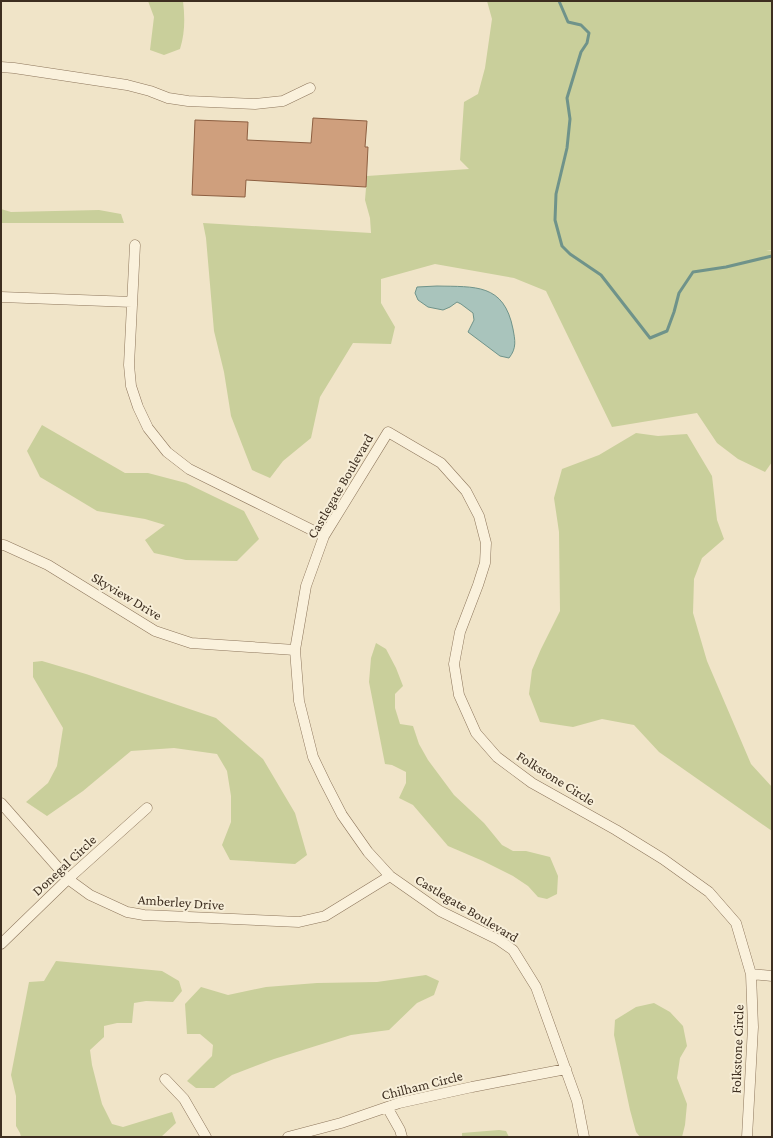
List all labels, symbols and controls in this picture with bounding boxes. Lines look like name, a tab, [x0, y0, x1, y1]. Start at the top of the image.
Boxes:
street label: Castlegate Boulevard	[304, 430, 377, 541]
street label: Skyview Drive	[89, 569, 165, 623]
street label: Folkstone Circle	[514, 748, 598, 808]
street label: Donegal Circle	[29, 831, 99, 899]
street label: Castlegate Boulevard	[412, 871, 522, 946]
street label: Amberley Drive	[137, 891, 225, 913]
street label: Folkstone Circle	[727, 1004, 747, 1094]
street label: Chilham Circle	[380, 1067, 464, 1103]

